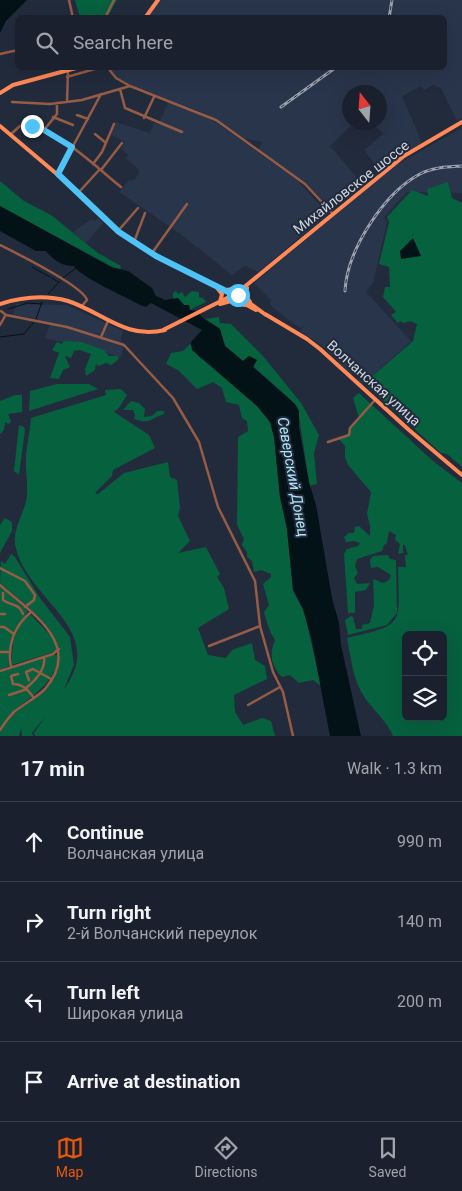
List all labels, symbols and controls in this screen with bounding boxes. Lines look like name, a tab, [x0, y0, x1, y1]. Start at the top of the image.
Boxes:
search box	[15, 15, 447, 70]
icon: search	[33, 29, 61, 57]
text: Search here	[73, 31, 173, 54]
north arrow	[342, 85, 387, 130]
route end	[21, 115, 44, 138]
street label: Михайловское шоссе	[290, 137, 412, 237]
route start	[227, 284, 250, 307]
street label: Волчанская улица	[324, 337, 424, 429]
water label: Северский Донец	[274, 416, 312, 538]
map controls	[402, 631, 447, 721]
button: locate	[402, 631, 447, 676]
button: layers	[402, 676, 447, 721]
text: 17 min	[20, 757, 85, 781]
text: Walk · 1.3 km	[347, 759, 442, 778]
text: Continue	[67, 821, 144, 844]
icon: ahead	[20, 828, 48, 856]
text: 990 m	[397, 832, 442, 851]
text: Волчанская улица	[67, 844, 204, 863]
text: Turn right	[67, 901, 151, 924]
icon: right	[20, 908, 48, 936]
text: 140 m	[397, 912, 442, 931]
text: 2-й Волчанский переулок	[67, 924, 257, 943]
text: Turn left	[67, 981, 140, 1004]
icon: left	[20, 988, 48, 1016]
text: 200 m	[397, 992, 442, 1011]
text: Широкая улица	[67, 1004, 183, 1023]
icon: arrive	[20, 1068, 48, 1096]
text: Arrive at destination	[67, 1070, 240, 1093]
tab: Map	[56, 1134, 84, 1180]
tab: Directions	[195, 1134, 258, 1180]
tab: Saved	[369, 1134, 406, 1180]

